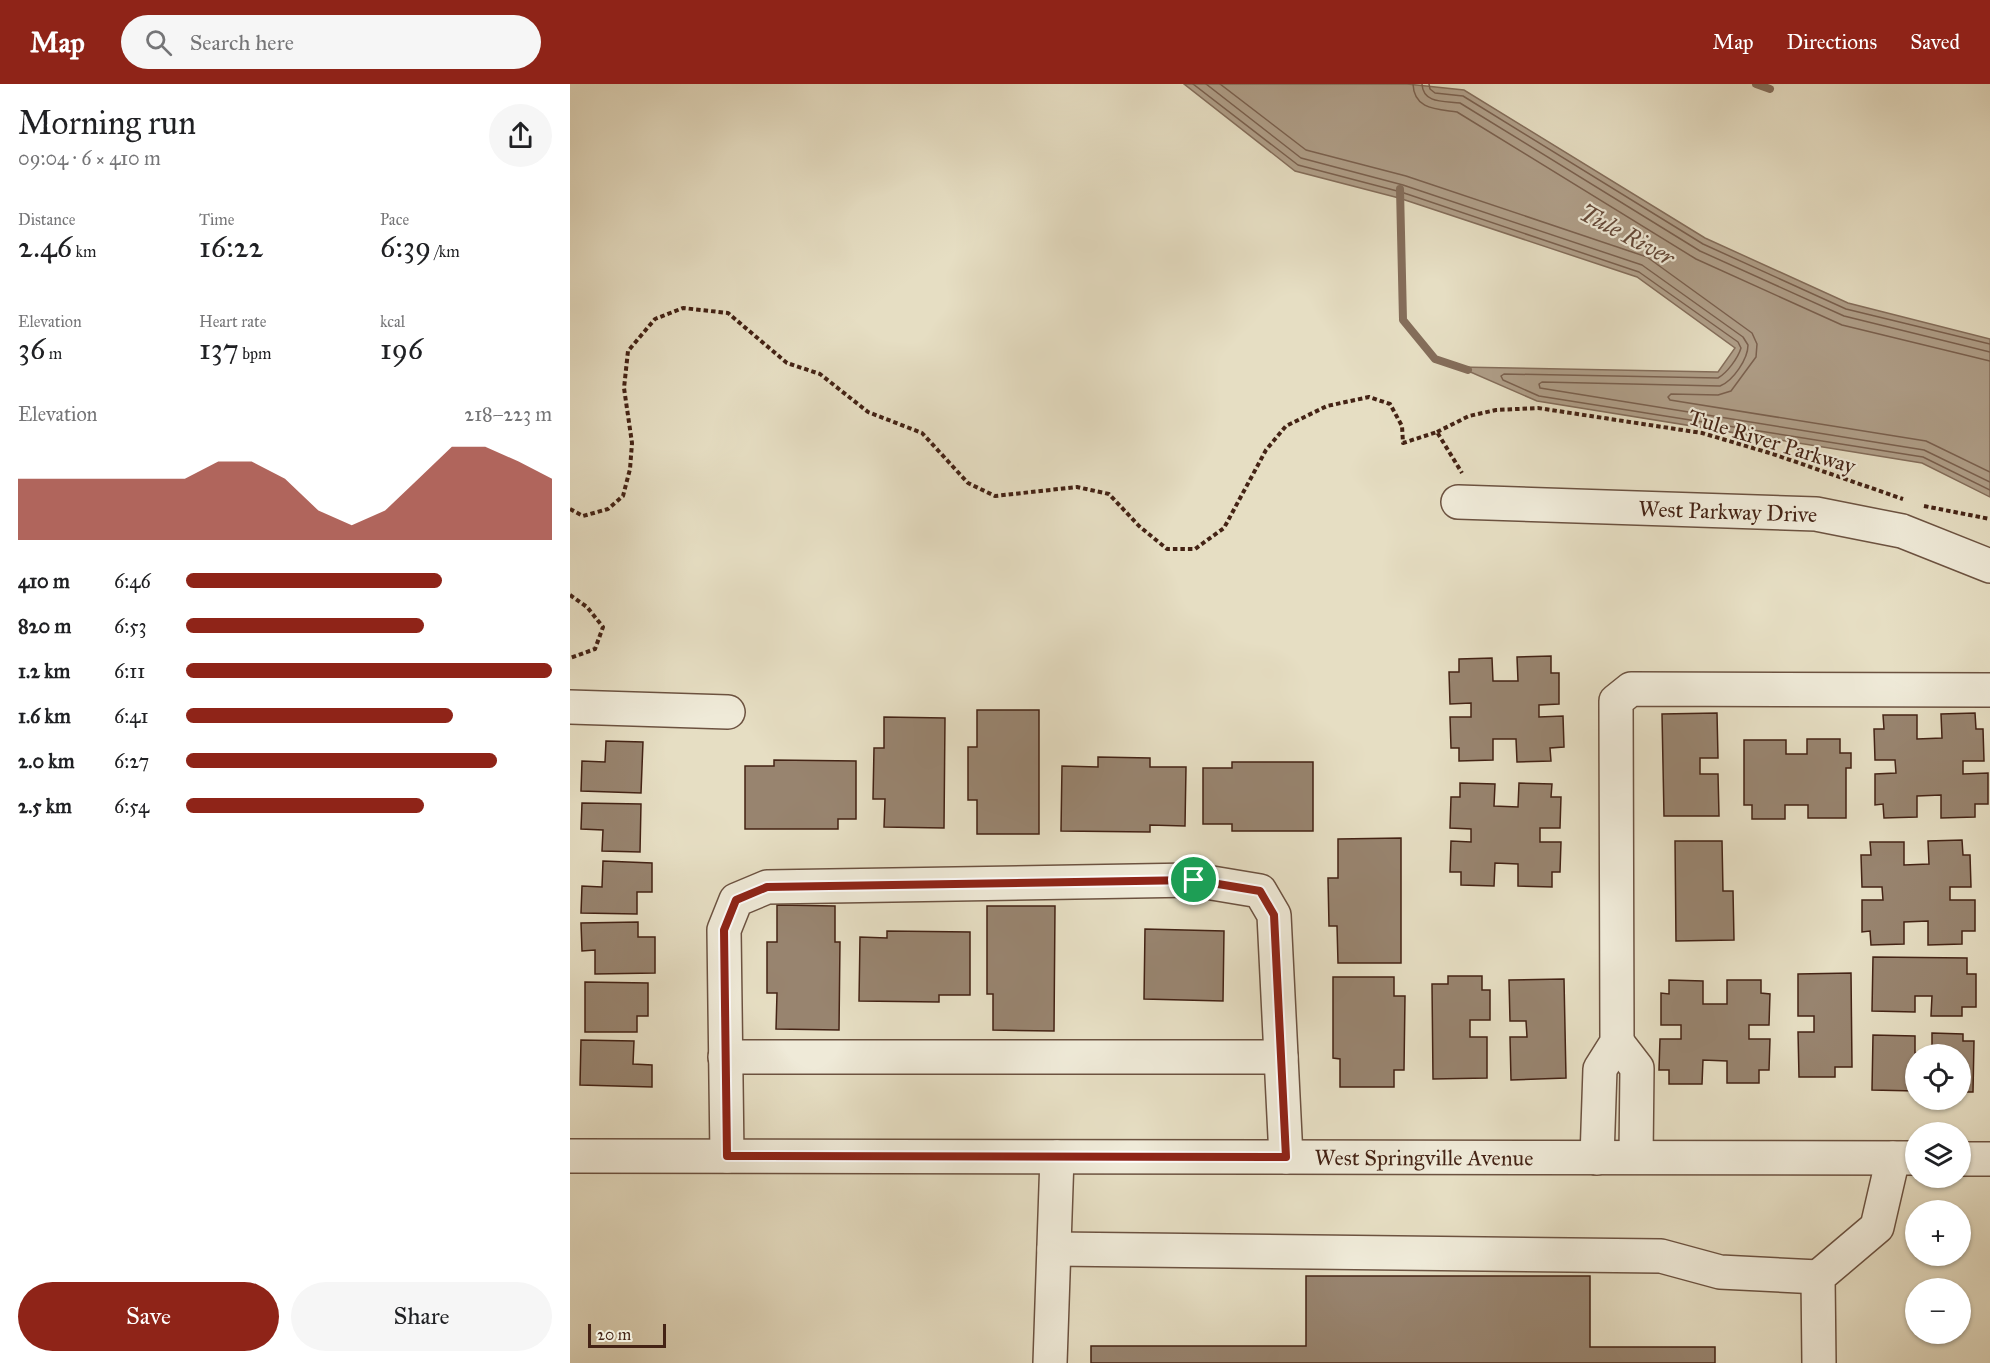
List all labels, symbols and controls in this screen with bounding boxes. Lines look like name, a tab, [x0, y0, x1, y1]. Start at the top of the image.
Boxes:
search box	[121, 15, 541, 69]
text: Map	[30, 25, 85, 60]
icon: search	[142, 26, 175, 59]
text: Search here	[190, 29, 294, 56]
text: Map	[1713, 29, 1754, 55]
text: Directions	[1787, 29, 1877, 55]
text: Saved	[1910, 29, 1960, 55]
text: Morning run	[18, 103, 196, 143]
button: share	[489, 104, 552, 167]
text: 09:04 · 6 × 410 m	[18, 146, 161, 170]
water label: Tule River	[1574, 197, 1681, 273]
text: Distance	[18, 210, 75, 229]
text: Time	[199, 210, 234, 229]
text: Pace	[380, 210, 409, 229]
text: 2.46	[18, 229, 72, 265]
text: 16:22	[199, 229, 263, 265]
text: 6:39	[380, 229, 431, 265]
text: km	[72, 242, 96, 261]
text: /km	[431, 242, 460, 261]
text: Elevation	[18, 312, 82, 331]
text: Heart rate	[199, 312, 266, 331]
text: kcal	[380, 312, 405, 331]
text: 36	[18, 331, 45, 367]
text: 137	[199, 331, 239, 367]
text: 196	[380, 331, 423, 367]
text: m	[45, 344, 62, 363]
text: bpm	[239, 344, 271, 363]
text: Elevation	[18, 402, 97, 426]
text: 218–223 m	[464, 402, 552, 426]
street label: Tule River Parkway	[1685, 403, 1859, 480]
street label: West Parkway Drive	[1638, 495, 1818, 528]
text: 410 m	[18, 569, 70, 593]
text: 6:46	[114, 569, 151, 593]
text: 820 m	[18, 614, 71, 638]
text: 6:53	[114, 614, 147, 638]
text: 1.2 km	[18, 659, 70, 683]
text: 6:11	[114, 659, 145, 683]
text: 1.6 km	[18, 704, 71, 728]
text: 6:41	[114, 704, 148, 728]
text: 2.0 km	[18, 749, 74, 773]
text: 6:27	[114, 749, 149, 773]
text: 2.5 km	[18, 794, 72, 818]
text: 6:54	[114, 794, 149, 818]
pin	[1168, 854, 1219, 905]
icon: arrive	[1177, 863, 1210, 896]
map controls	[1905, 1044, 1971, 1344]
button: locate	[1905, 1044, 1971, 1110]
button: layers	[1905, 1122, 1971, 1188]
street label: West Springville Avenue	[1315, 1144, 1533, 1171]
button: +	[1905, 1200, 1971, 1266]
button: −	[1905, 1278, 1971, 1344]
button: Save	[18, 1282, 279, 1351]
button: Share	[291, 1282, 552, 1351]
scale bar	[588, 1321, 666, 1348]
text: 20 m	[597, 1325, 631, 1344]

